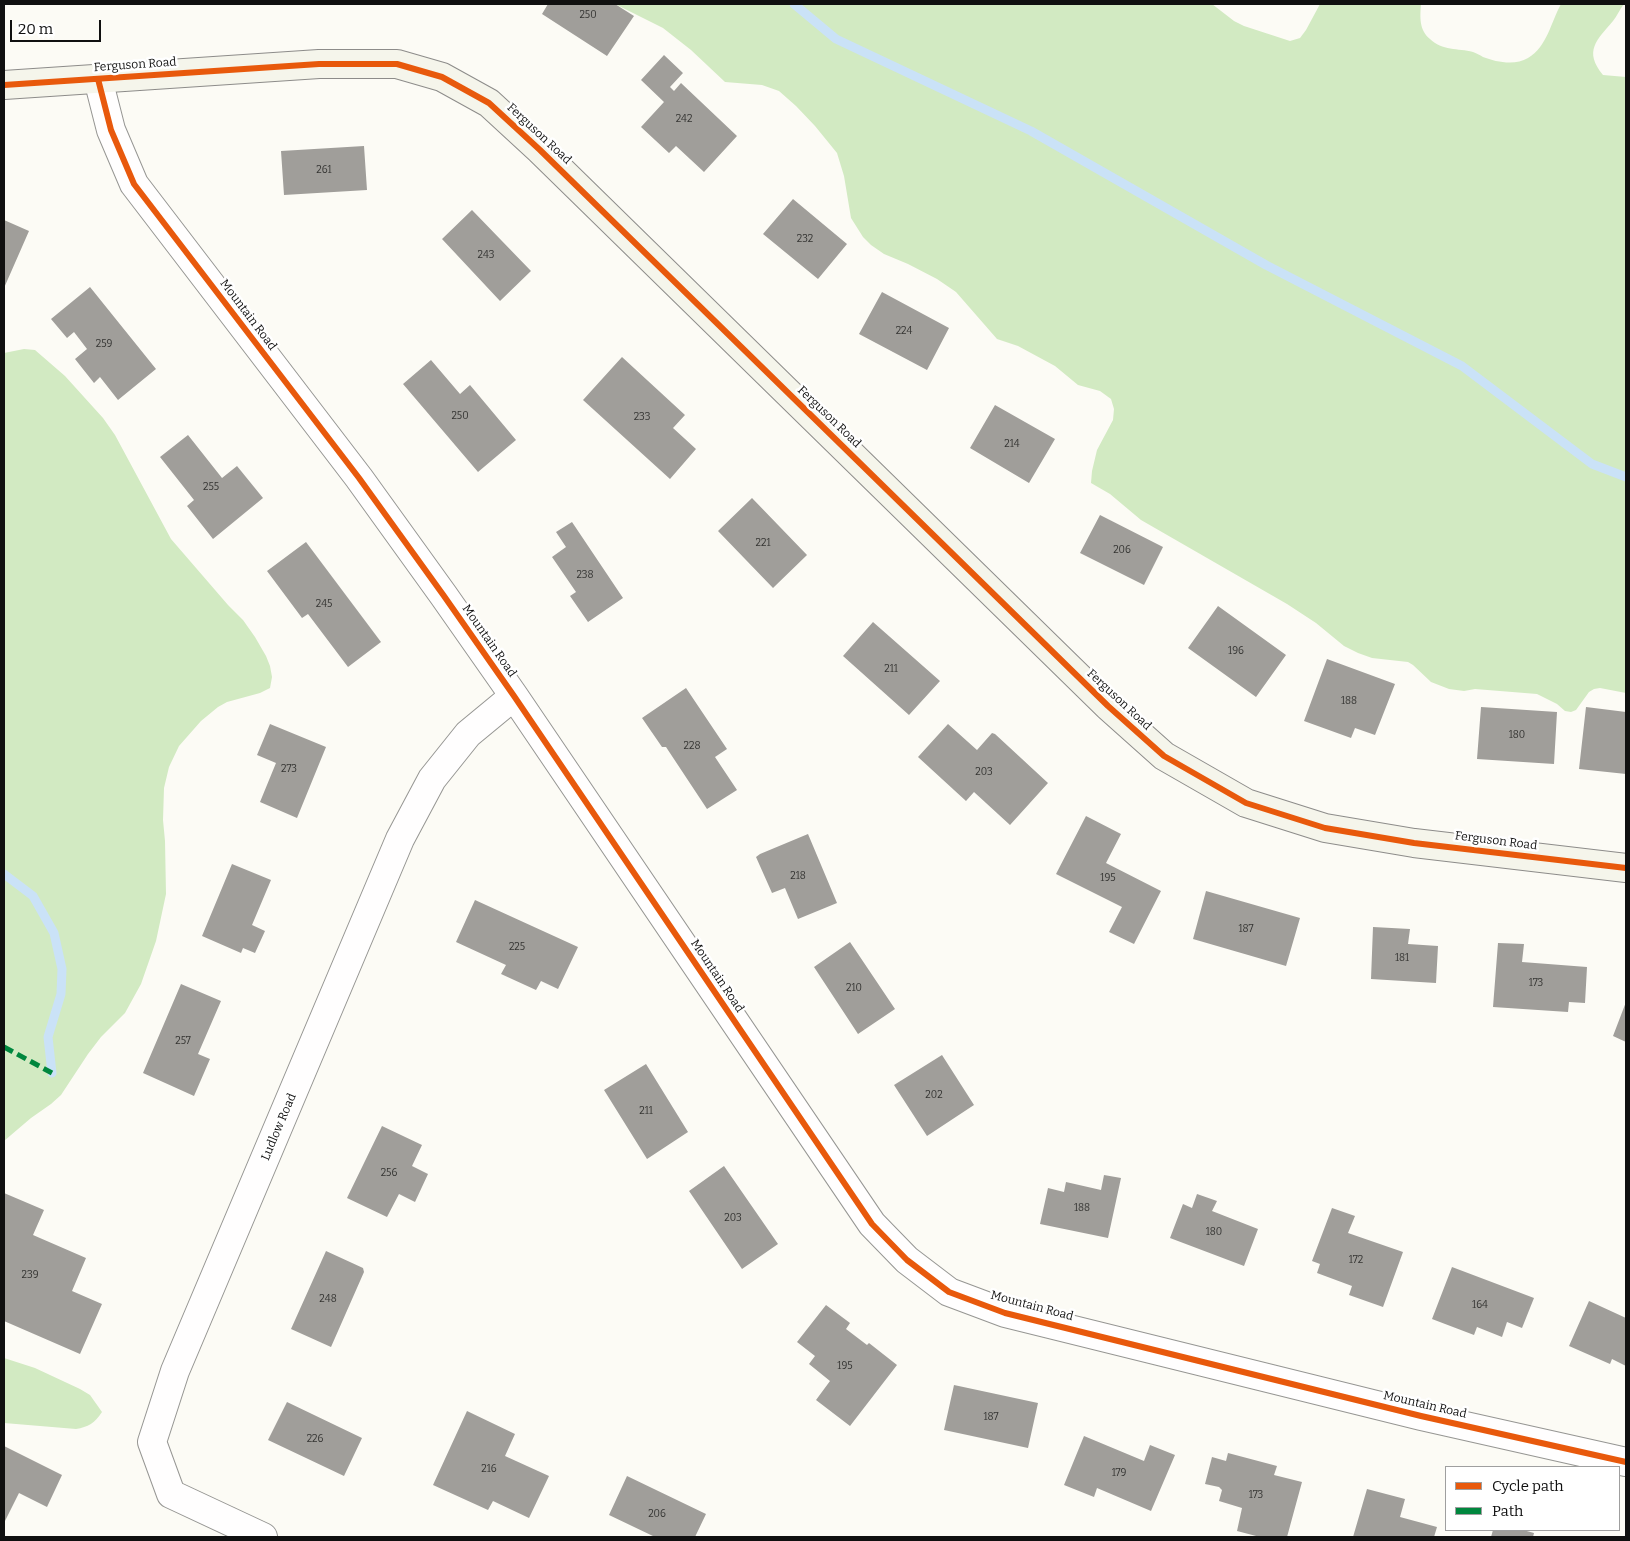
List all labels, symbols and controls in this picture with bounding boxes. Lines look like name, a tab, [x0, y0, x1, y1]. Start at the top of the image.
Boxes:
house number: 250	[579, 9, 597, 21]
scale bar	[12, 10, 104, 42]
text: 20 m	[18, 20, 53, 38]
street label: Ferguson Road	[93, 55, 177, 75]
street label: Ferguson Road	[504, 100, 574, 168]
house number: 242	[676, 113, 692, 125]
house number: 261	[316, 164, 332, 176]
house number: 232	[797, 233, 813, 245]
house number: 243	[478, 249, 494, 261]
street label: Mountain Road	[217, 277, 279, 353]
house number: 224	[896, 325, 912, 337]
house number: 259	[96, 338, 112, 350]
street label: Ferguson Road	[794, 383, 864, 451]
house number: 250	[451, 410, 469, 422]
house number: 233	[634, 411, 650, 423]
house number: 214	[1004, 438, 1020, 450]
house number: 255	[203, 481, 219, 493]
house number: 221	[756, 537, 770, 549]
house number: 206	[1113, 544, 1131, 556]
house number: 238	[576, 569, 594, 581]
house number: 245	[316, 598, 332, 610]
street label: Mountain Road	[459, 602, 519, 680]
house number: 196	[1228, 645, 1244, 657]
house number: 211	[884, 663, 898, 675]
street label: Ferguson Road	[1084, 666, 1154, 734]
house number: 188	[1341, 695, 1357, 707]
house number: 180	[1509, 729, 1525, 741]
house number: 228	[684, 740, 700, 752]
house number: 273	[281, 763, 297, 775]
house number: 203	[975, 766, 993, 778]
street label: Ferguson Road	[1454, 829, 1538, 853]
house number: 218	[790, 870, 806, 882]
house number: 195	[1100, 872, 1116, 884]
house number: 187	[1238, 923, 1254, 935]
street label: Mountain Road	[687, 937, 747, 1015]
house number: 225	[509, 941, 525, 953]
house number: 181	[1395, 952, 1409, 964]
house number: 173	[1529, 977, 1543, 989]
house number: 210	[846, 982, 862, 994]
house number: 257	[175, 1035, 191, 1047]
house number: 202	[925, 1089, 943, 1101]
street label: Ludlow Road	[258, 1091, 300, 1163]
house number: 211	[639, 1105, 653, 1117]
house number: 256	[381, 1167, 397, 1179]
house number: 188	[1074, 1202, 1090, 1214]
house number: 203	[724, 1212, 742, 1224]
house number: 180	[1206, 1226, 1222, 1238]
house number: 172	[1349, 1254, 1363, 1266]
house number: 239	[22, 1269, 38, 1281]
street label: Mountain Road	[989, 1288, 1075, 1324]
house number: 248	[319, 1293, 337, 1305]
house number: 164	[1472, 1299, 1488, 1311]
house number: 195	[837, 1360, 853, 1372]
street label: Mountain Road	[1382, 1388, 1468, 1422]
house number: 187	[983, 1411, 999, 1423]
house number: 226	[307, 1433, 323, 1445]
house number: 216	[481, 1463, 497, 1475]
legend	[1445, 1466, 1620, 1531]
house number: 179	[1112, 1467, 1126, 1479]
text: Cycle path	[1492, 1477, 1564, 1495]
house number: 173	[1249, 1489, 1263, 1501]
text: Path	[1492, 1502, 1523, 1520]
house number: 206	[648, 1508, 666, 1520]

